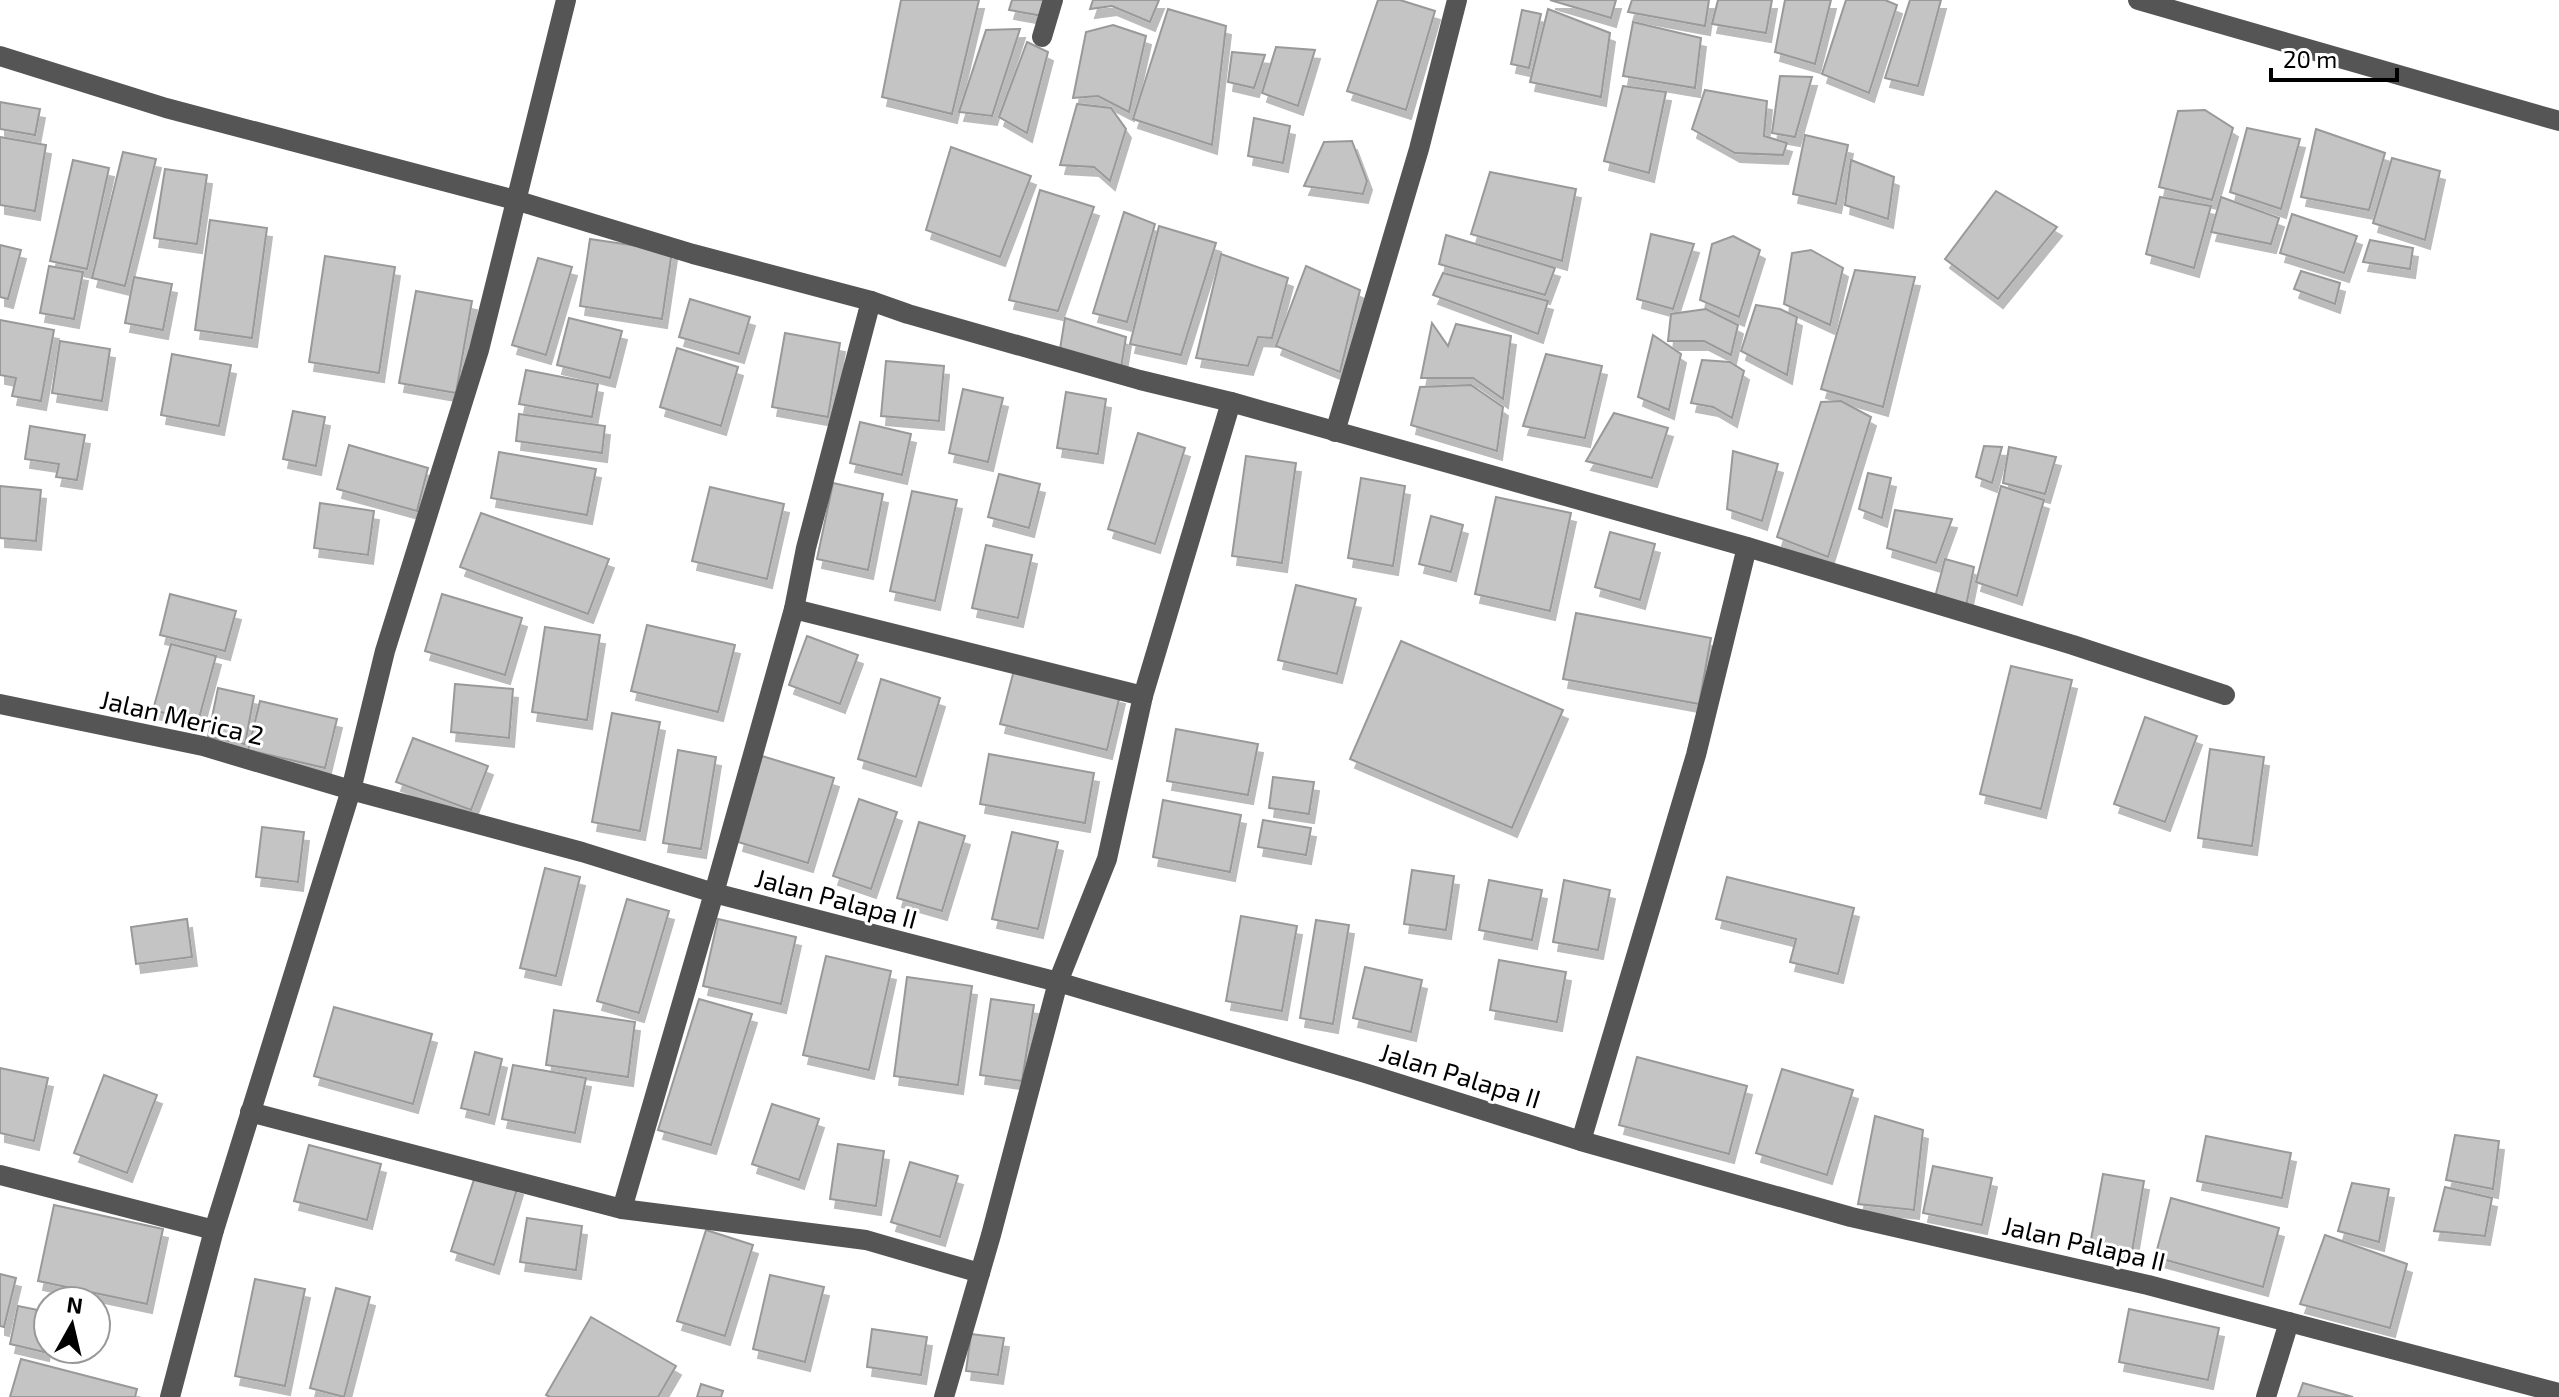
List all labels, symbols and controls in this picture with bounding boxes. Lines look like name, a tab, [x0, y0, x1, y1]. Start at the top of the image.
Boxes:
scale bar	[2271, 32, 2397, 82]
text: 20 m	[2283, 44, 2337, 73]
street label: Jalan Merica 2	[97, 683, 267, 750]
street label: Jalan Palapa II	[752, 861, 921, 934]
street label: Jalan Palapa II	[1376, 1035, 1544, 1114]
street label: Jalan Palapa II	[2000, 1209, 2169, 1276]
north arrow	[32, 1285, 112, 1365]
text: N	[65, 1290, 85, 1318]

